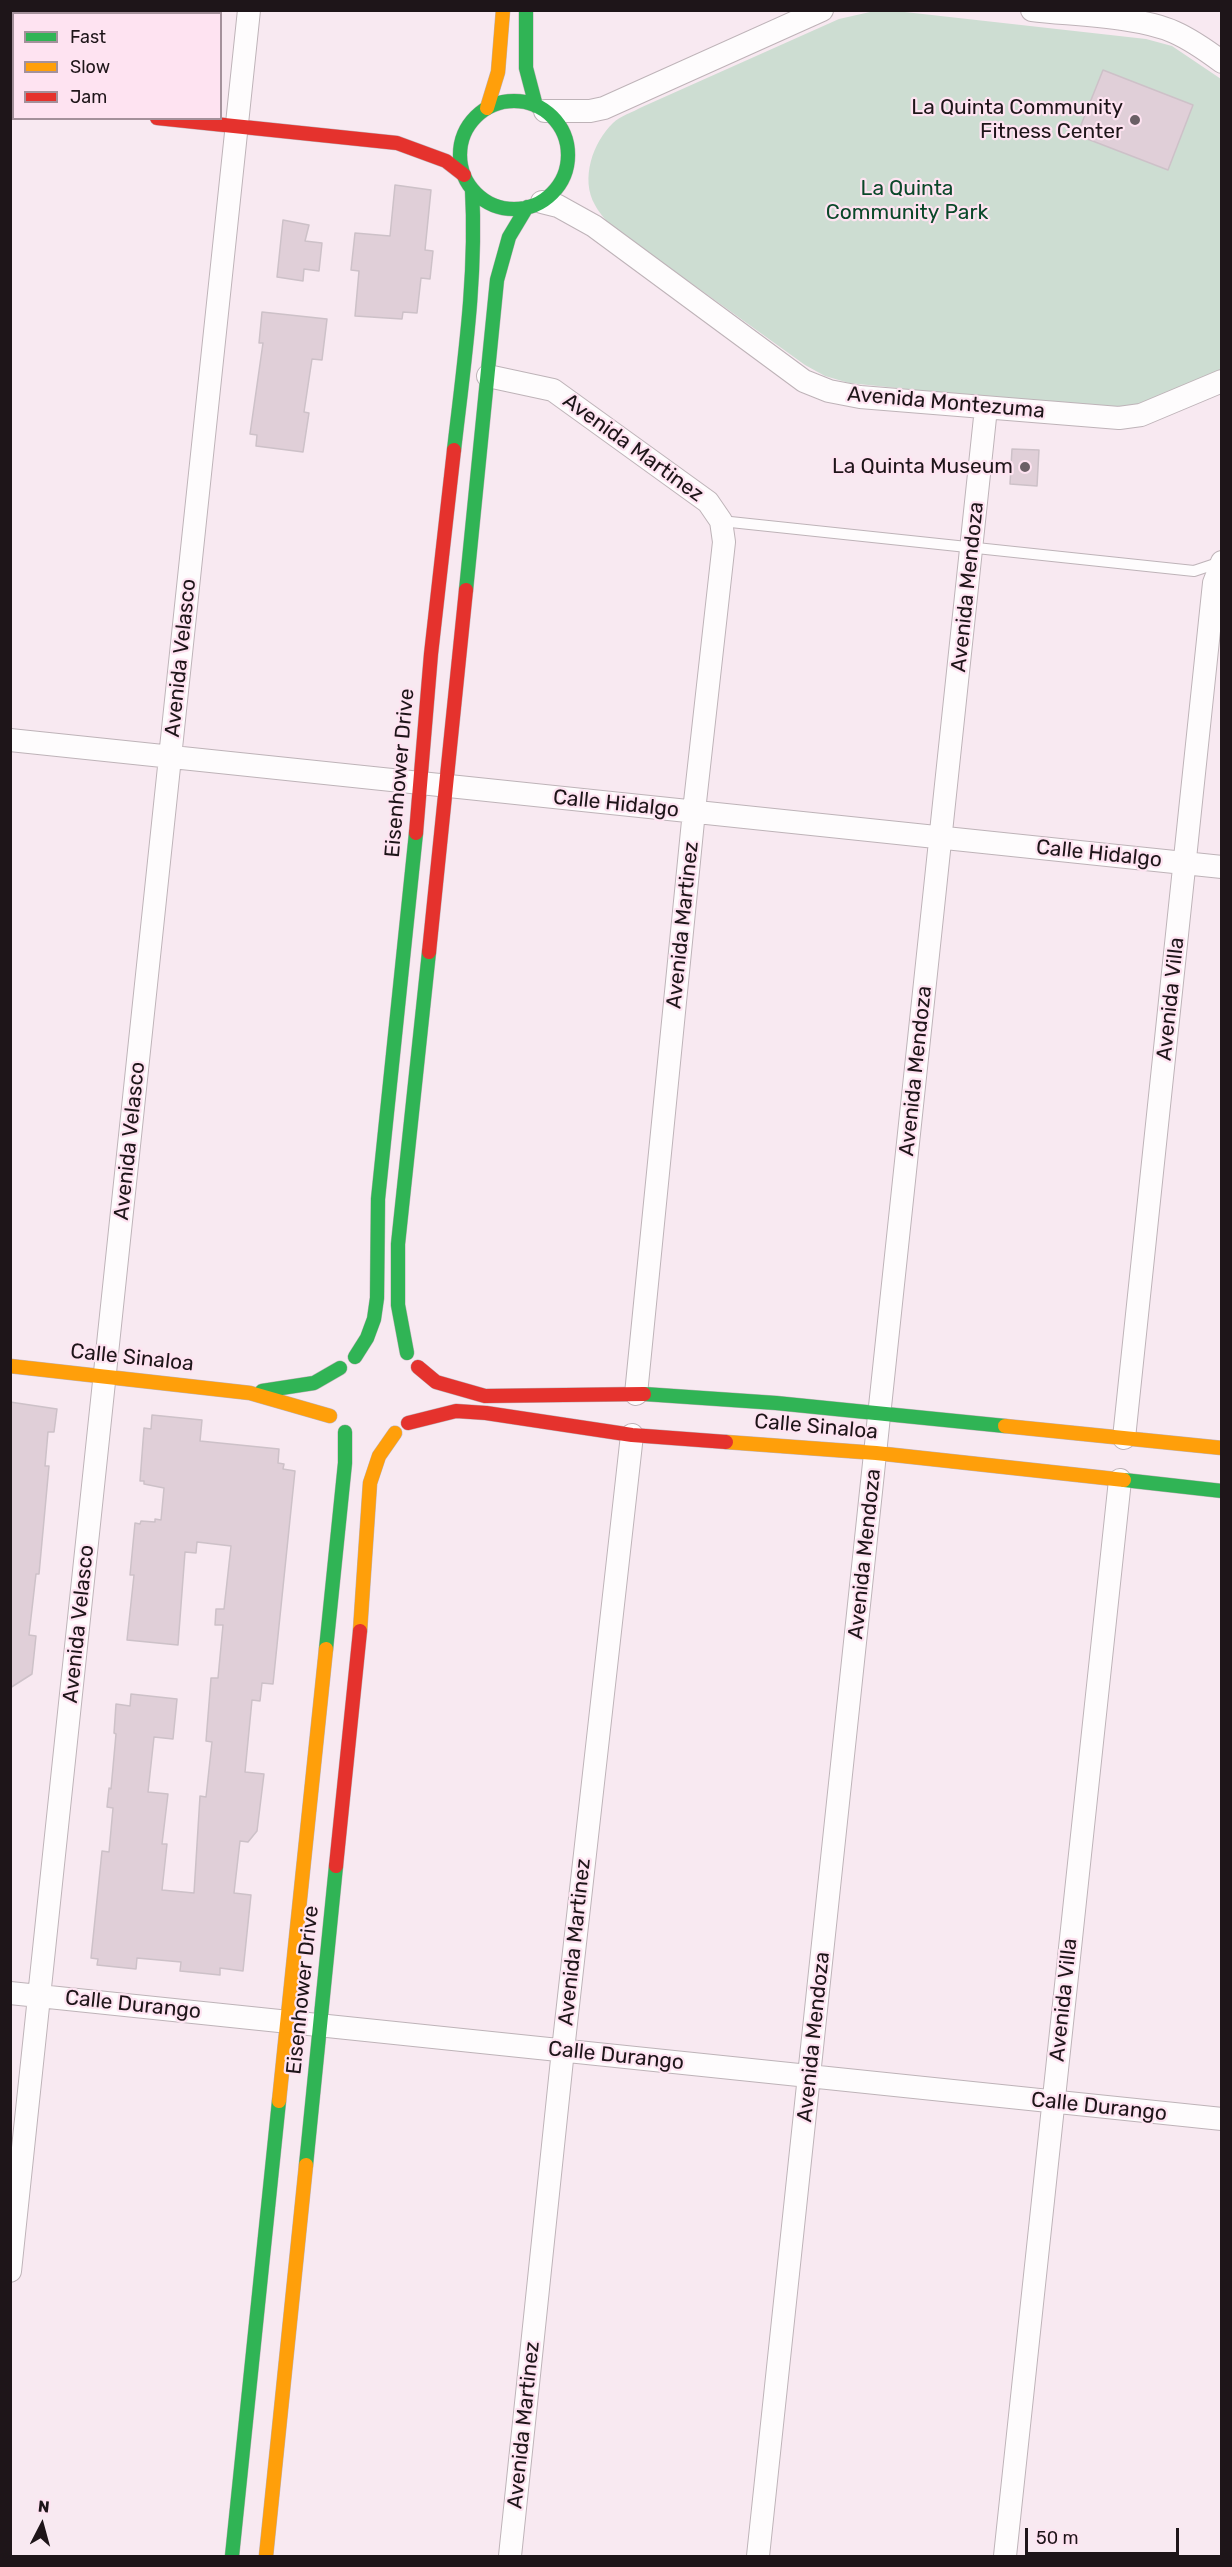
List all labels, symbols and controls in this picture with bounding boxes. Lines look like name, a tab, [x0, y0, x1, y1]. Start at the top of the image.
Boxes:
legend	[12, 12, 222, 120]
text: Fast	[70, 26, 106, 48]
text: Slow	[70, 56, 110, 78]
text: Jam	[70, 86, 107, 108]
place label: La Quinta Community Fitness Center	[911, 95, 1123, 145]
marker: La Quinta Community Fitness Center	[1128, 113, 1142, 127]
park label: La Quinta Community Park	[826, 176, 988, 226]
street label: Avenida Montezuma	[846, 382, 1046, 424]
street label: Avenida Martinez	[558, 388, 708, 508]
place label: La Quinta Museum	[832, 454, 1013, 480]
marker: La Quinta Museum	[1018, 460, 1032, 474]
street label: Avenida Mendoza	[947, 500, 989, 674]
street label: Avenida Velasco	[160, 578, 202, 738]
street label: Eisenhower Drive	[380, 687, 420, 859]
street label: Calle Hidalgo	[552, 785, 680, 823]
street label: Calle Hidalgo	[1035, 835, 1163, 873]
street label: Avenida Martinez	[662, 840, 704, 1010]
street label: Avenida Villa	[1152, 936, 1190, 1062]
street label: Avenida Mendoza	[895, 984, 937, 1158]
street label: Avenida Velasco	[109, 1061, 151, 1221]
street label: Calle Sinaloa	[69, 1339, 195, 1377]
street label: Calle Sinaloa	[753, 1409, 879, 1445]
street label: Avenida Mendoza	[844, 1467, 886, 1641]
street label: Avenida Velasco	[58, 1544, 100, 1704]
street label: Avenida Martinez	[554, 1857, 596, 2027]
street label: Eisenhower Drive	[282, 1904, 324, 2076]
street label: Avenida Villa	[1045, 1937, 1083, 2063]
street label: Avenida Mendoza	[793, 1950, 835, 2124]
street label: Calle Durango	[64, 1985, 202, 2025]
street label: Calle Durango	[547, 2036, 685, 2076]
street label: Calle Durango	[1030, 2087, 1168, 2127]
street label: Avenida Martinez	[503, 2340, 545, 2510]
north arrow	[12, 2495, 72, 2555]
text: N	[37, 2497, 51, 2517]
scale bar	[1028, 2516, 1182, 2554]
text: 50 m	[1036, 2527, 1079, 2549]

